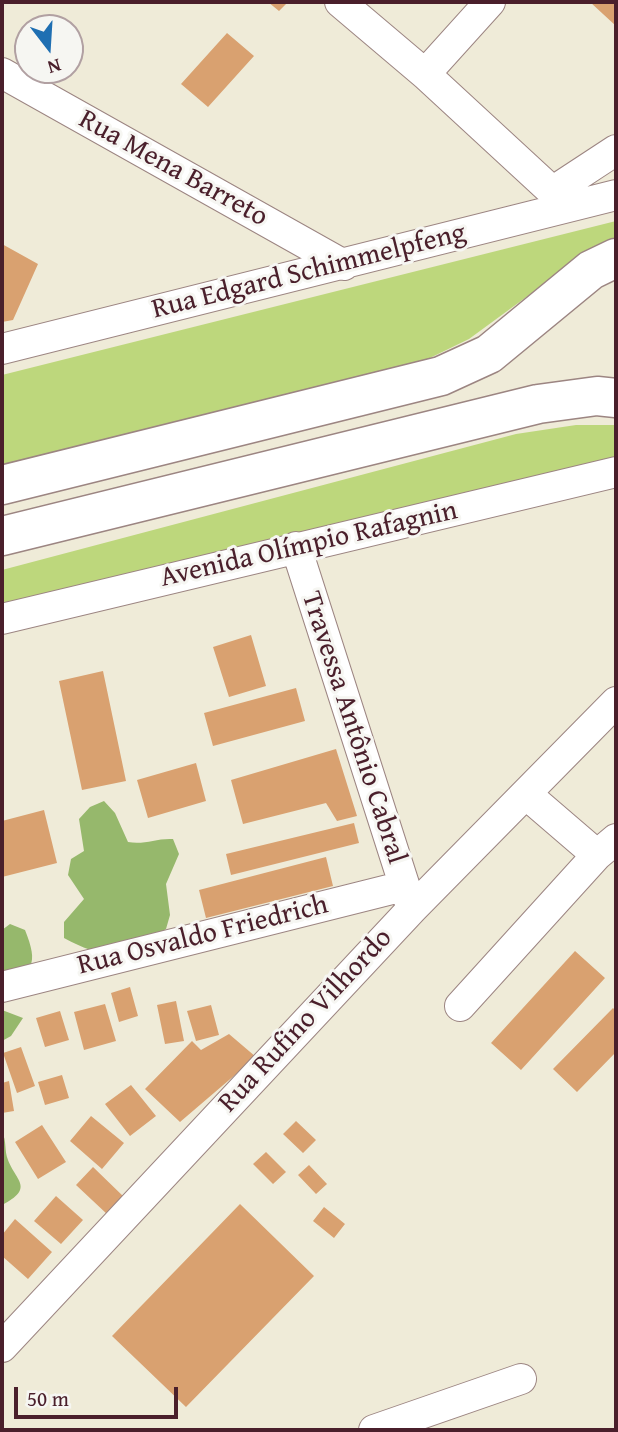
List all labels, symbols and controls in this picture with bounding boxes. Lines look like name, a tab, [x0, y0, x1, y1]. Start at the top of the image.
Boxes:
north arrow	[14, 14, 84, 84]
text: N	[44, 52, 65, 82]
street label: Rua Mena Barreto	[73, 103, 273, 235]
street label: Rua Edgard Schimmelpfeng	[149, 217, 469, 327]
street label: Avenida Olímpio Rafagnin	[157, 494, 461, 596]
street label: Travessa Antônio Cabral	[293, 588, 413, 868]
street label: Rua Osvaldo Friedrich	[74, 889, 332, 983]
street label: Rua Rufino Vilhordo	[212, 922, 400, 1120]
scale bar	[18, 1372, 182, 1416]
text: 50 m	[27, 1383, 69, 1414]

